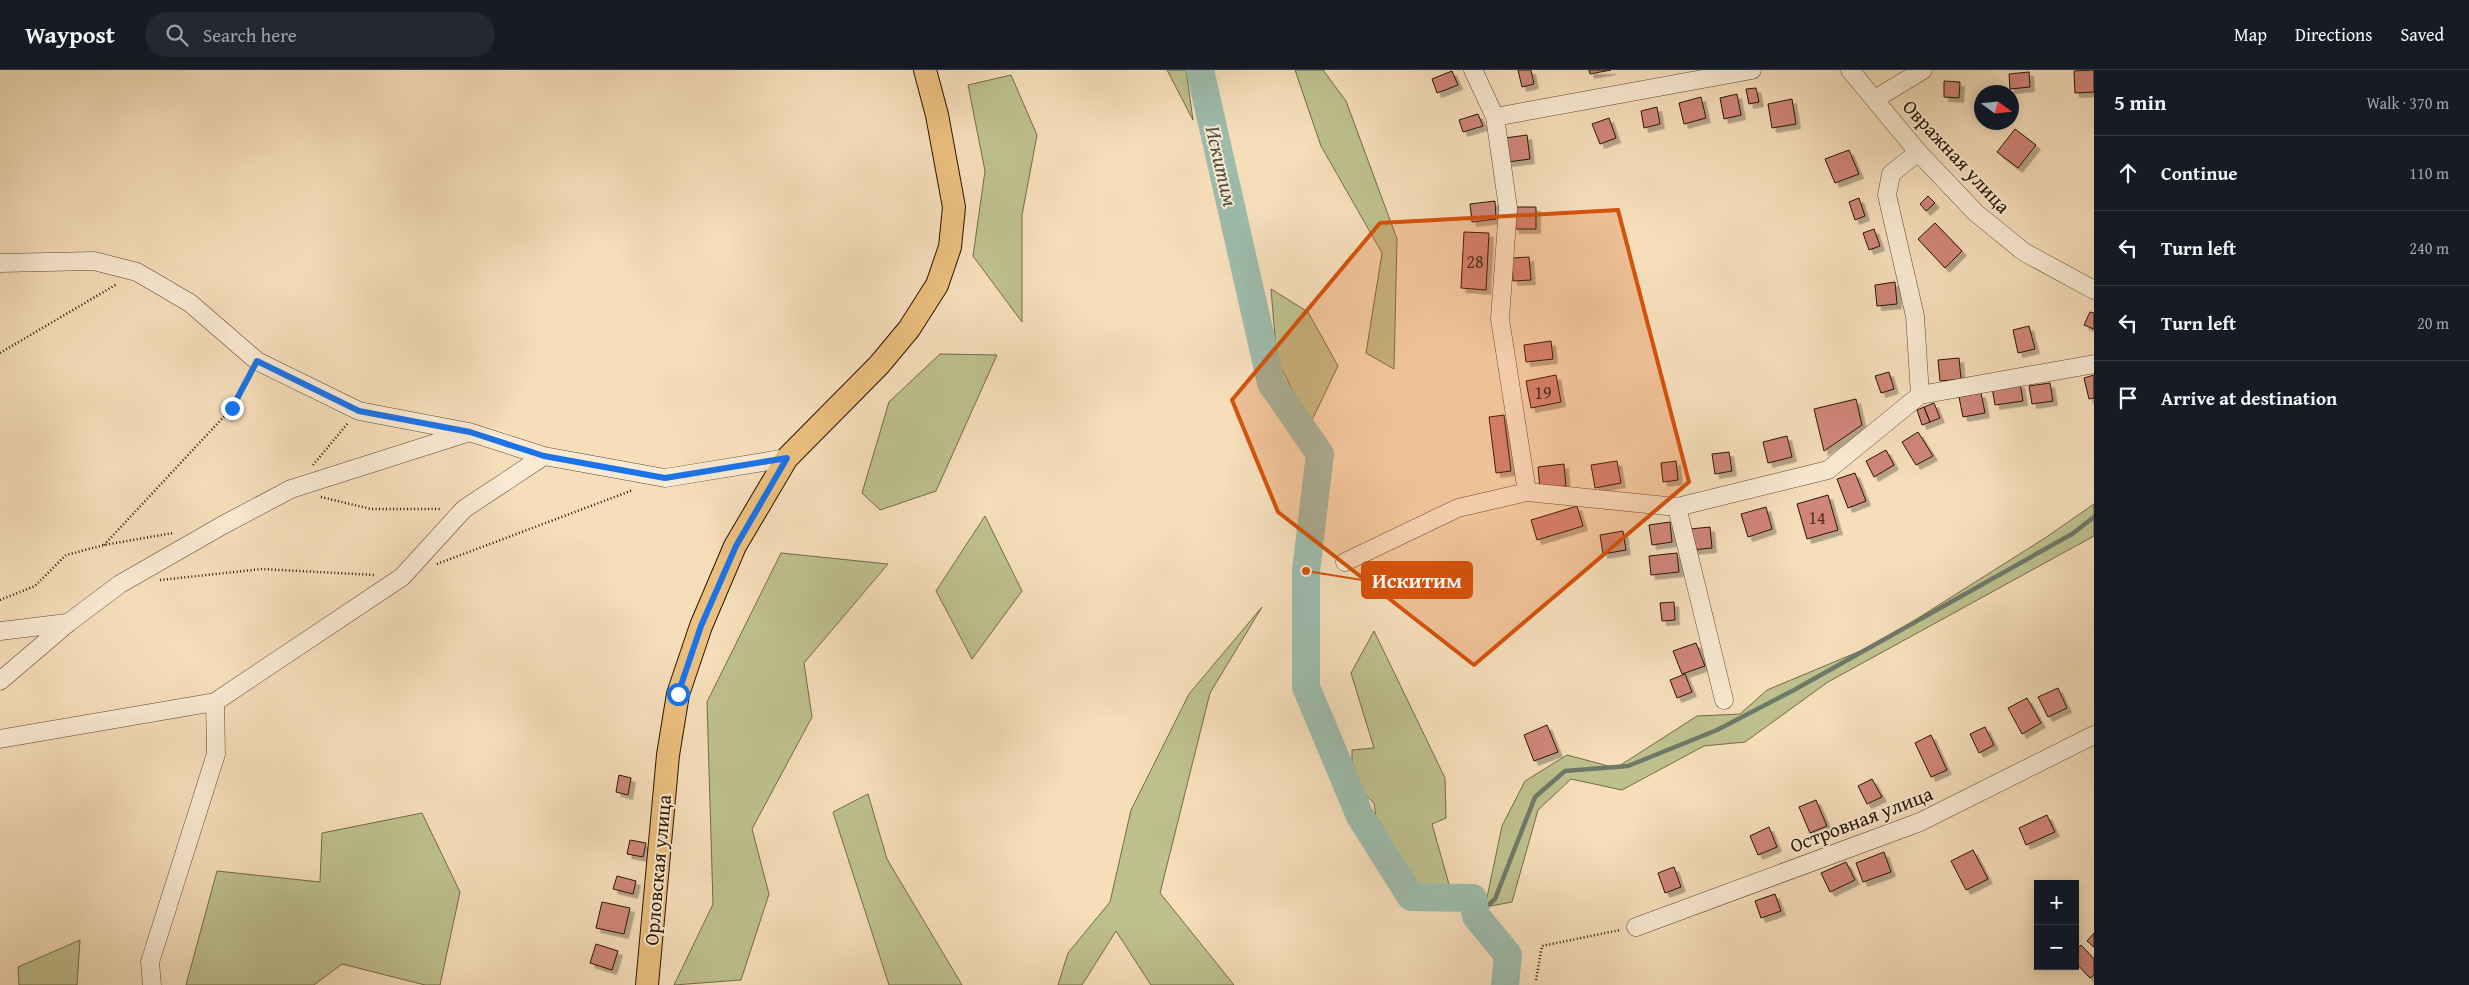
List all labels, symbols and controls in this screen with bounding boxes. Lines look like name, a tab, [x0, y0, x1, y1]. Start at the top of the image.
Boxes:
search box	[145, 12, 495, 57]
text: Waypost	[25, 17, 115, 52]
icon: search	[163, 21, 191, 49]
text: Search here	[203, 21, 297, 49]
text: Map	[2234, 21, 2267, 48]
text: Directions	[2295, 21, 2372, 48]
text: Saved	[2400, 21, 2444, 48]
north arrow	[1974, 85, 2019, 130]
text: 5 min	[2114, 87, 2166, 118]
text: Walk · 370 m	[2366, 91, 2449, 115]
street label: Овражная улица	[1896, 93, 2018, 220]
water label: Искитим	[1198, 123, 1246, 210]
icon: ahead	[2114, 159, 2142, 187]
text: Continue	[2161, 159, 2238, 187]
text: 110 m	[2409, 161, 2449, 185]
icon: left	[2114, 234, 2142, 262]
text: Turn left	[2161, 234, 2236, 262]
text: 240 m	[2409, 236, 2449, 260]
house number: 28	[1466, 248, 1484, 275]
icon: left	[2114, 309, 2142, 337]
text: Turn left	[2161, 309, 2236, 337]
text: 20 m	[2417, 311, 2449, 335]
house number: 19	[1534, 379, 1552, 406]
icon: arrive	[2114, 384, 2142, 412]
text: Arrive at destination	[2161, 384, 2337, 412]
route end	[221, 397, 244, 420]
house number: 14	[1808, 504, 1826, 531]
callout: Искитим	[1362, 562, 1472, 598]
text: Искитим	[1372, 565, 1462, 596]
route start	[667, 683, 690, 706]
street label: Островная улица	[1785, 778, 1937, 860]
street label: Орловская улица	[636, 793, 678, 947]
map controls	[2034, 880, 2079, 970]
button: +	[2034, 880, 2079, 925]
button: −	[2034, 925, 2079, 970]

